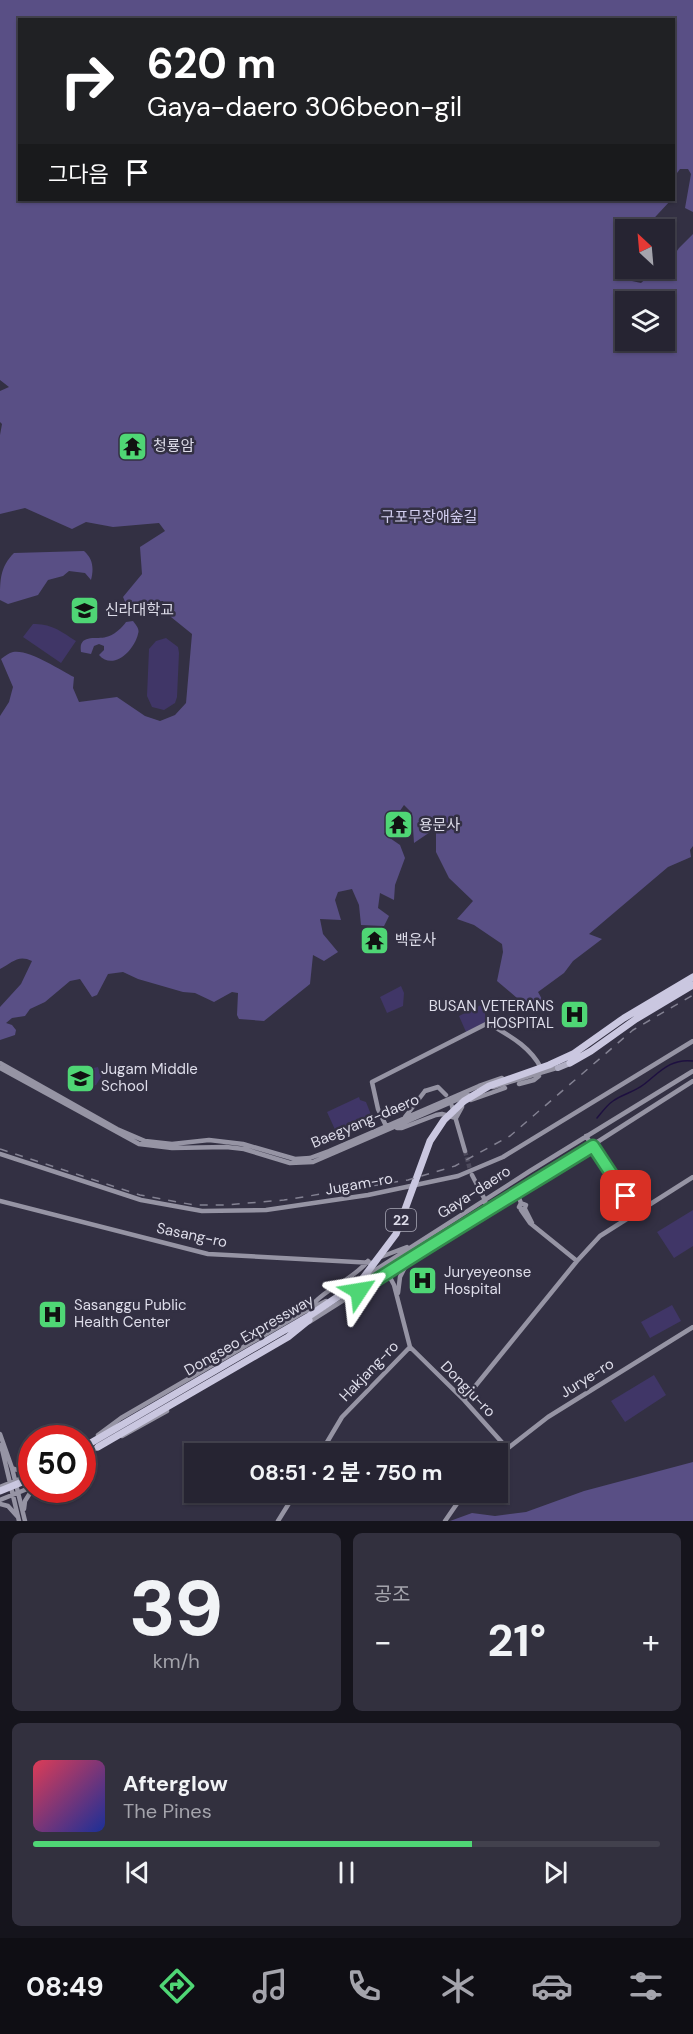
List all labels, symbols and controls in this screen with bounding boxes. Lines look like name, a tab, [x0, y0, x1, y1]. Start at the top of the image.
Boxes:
text: 620 m	[147, 36, 276, 91]
icon: right	[48, 42, 126, 120]
text: Gaya-daero 306beon-gil	[147, 89, 462, 124]
icon: arrive	[121, 156, 154, 189]
text: 그다음	[48, 160, 109, 189]
north arrow	[615, 219, 675, 279]
map controls	[615, 219, 675, 351]
button: layers	[615, 291, 675, 351]
temple icon: 청룡암	[116, 430, 148, 462]
place label: 청룡암	[153, 436, 195, 456]
park label: 구포무장애숲길	[381, 507, 477, 527]
school or university icon: 신라대학교	[68, 594, 100, 626]
place label: 신라대학교	[105, 600, 174, 620]
temple icon: 용문사	[382, 809, 414, 841]
place label: 용문사	[419, 815, 461, 835]
temple icon: 백운사	[358, 924, 390, 956]
place label: 백운사	[395, 930, 437, 950]
place label: BUSAN VETERANS HOSPITAL	[429, 996, 554, 1033]
hospital icon: BUSAN VETERANS HOSPITAL	[559, 999, 591, 1031]
place label: Jugam Middle School	[101, 1059, 198, 1096]
school or university icon: Jugam Middle School	[64, 1062, 96, 1094]
street label: Baegyang-daero	[308, 1089, 422, 1153]
street label: Gaya-daero	[433, 1161, 515, 1223]
street label: Jugam-ro	[324, 1168, 394, 1200]
pin	[600, 1170, 651, 1221]
icon: arrive	[609, 1179, 642, 1212]
road number: 22	[386, 1209, 416, 1231]
street label: Sasang-ro	[155, 1218, 229, 1252]
position arrow	[327, 1259, 391, 1323]
place label: Juryeyeonse Hospital	[444, 1262, 531, 1299]
hospital icon: Juryeyeonse Hospital	[407, 1265, 439, 1297]
street label: Dongseo Expressway	[181, 1289, 318, 1380]
place label: Sasanggu Public Health Center	[74, 1295, 187, 1332]
hospital icon: Sasanggu Public Health Center	[37, 1298, 69, 1330]
street label: Hakjang-ro	[335, 1336, 403, 1406]
street label: Jurye-ro	[556, 1354, 618, 1402]
street label: Dongju-ro	[436, 1357, 500, 1422]
speed limit sign: 50	[18, 1425, 96, 1503]
text: 08:51 · 2 분 · 750 m	[250, 1458, 442, 1487]
text: 39	[129, 1558, 224, 1659]
text: 공조	[374, 1581, 410, 1607]
text: 21°	[487, 1611, 546, 1670]
text: −	[374, 1620, 392, 1663]
text: +	[642, 1620, 660, 1663]
text: km/h	[153, 1648, 200, 1674]
text: Afterglow	[123, 1769, 228, 1798]
text: The Pines	[123, 1798, 212, 1824]
icon: previous	[121, 1856, 154, 1889]
icon: pause	[330, 1856, 363, 1889]
icon: next	[539, 1856, 572, 1889]
icon: directions	[156, 1965, 198, 2007]
icon: music	[249, 1965, 291, 2007]
icon: phone	[343, 1965, 385, 2007]
icon: climate	[437, 1965, 479, 2007]
icon: car	[531, 1965, 573, 2007]
icon: filters	[625, 1965, 667, 2007]
text: 08:49	[26, 1969, 104, 2004]

